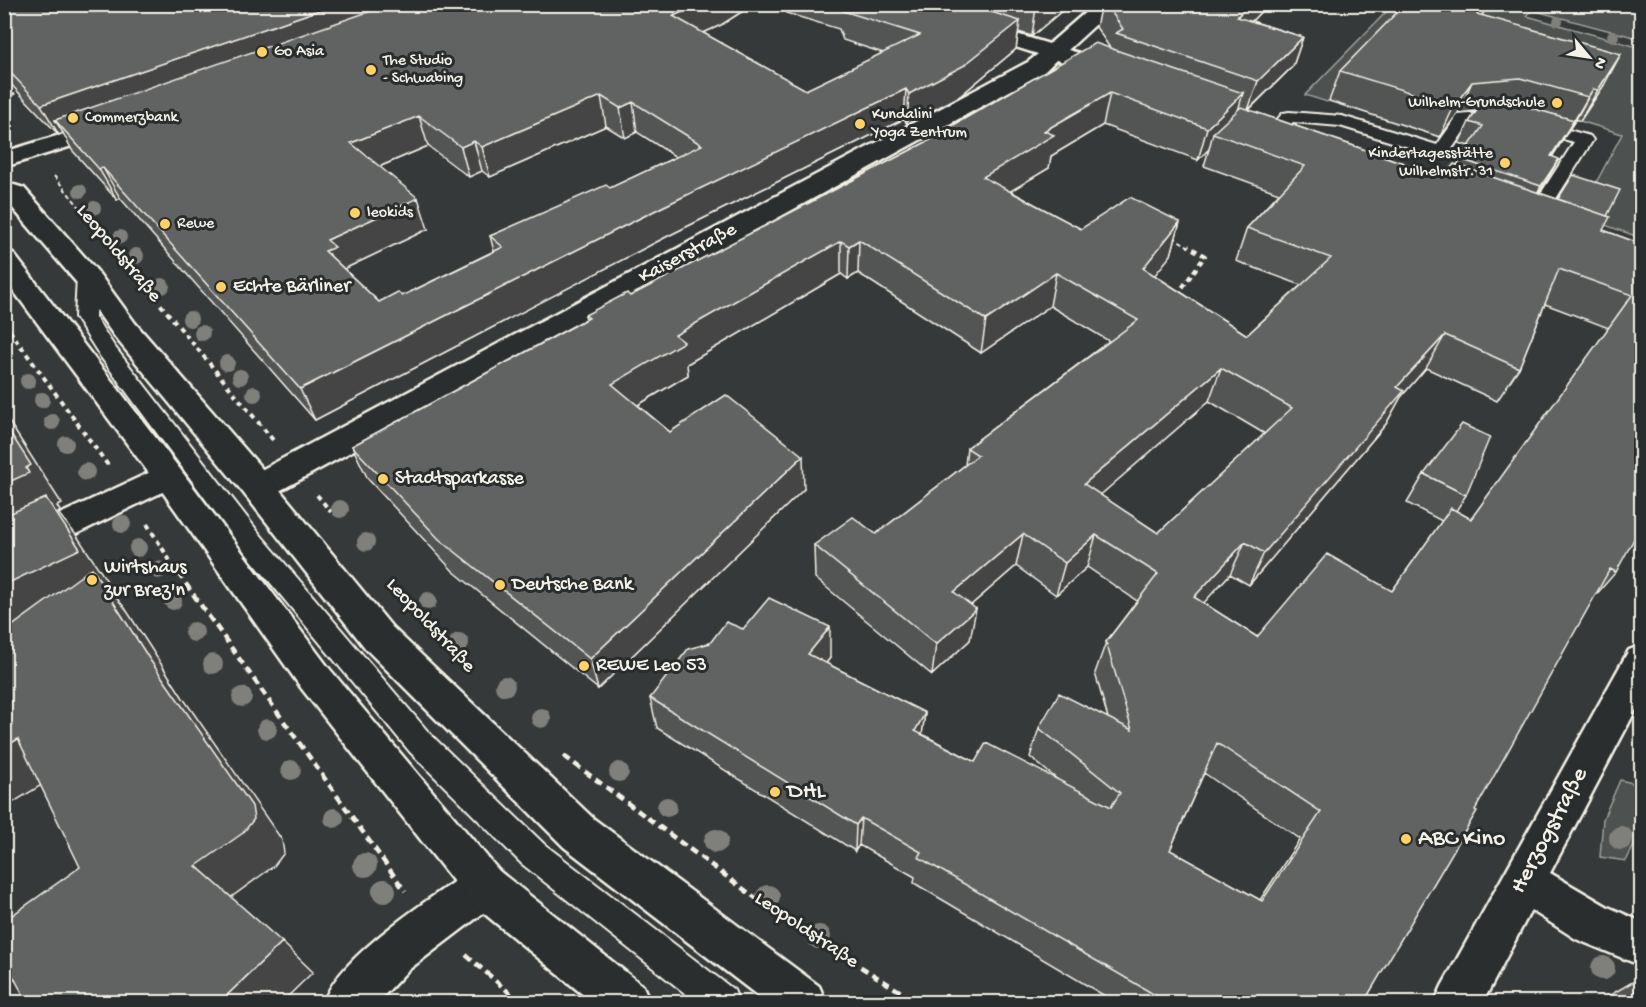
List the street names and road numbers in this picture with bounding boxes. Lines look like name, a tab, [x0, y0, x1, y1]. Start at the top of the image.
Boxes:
street label: Leopoldstraße	[70, 200, 166, 308]
street label: Kaiserstraße	[635, 218, 741, 289]
street label: Leopoldstraße	[380, 574, 480, 678]
street label: Herzogstraße	[1505, 762, 1596, 899]
street label: Leopoldstraße	[750, 888, 863, 975]

